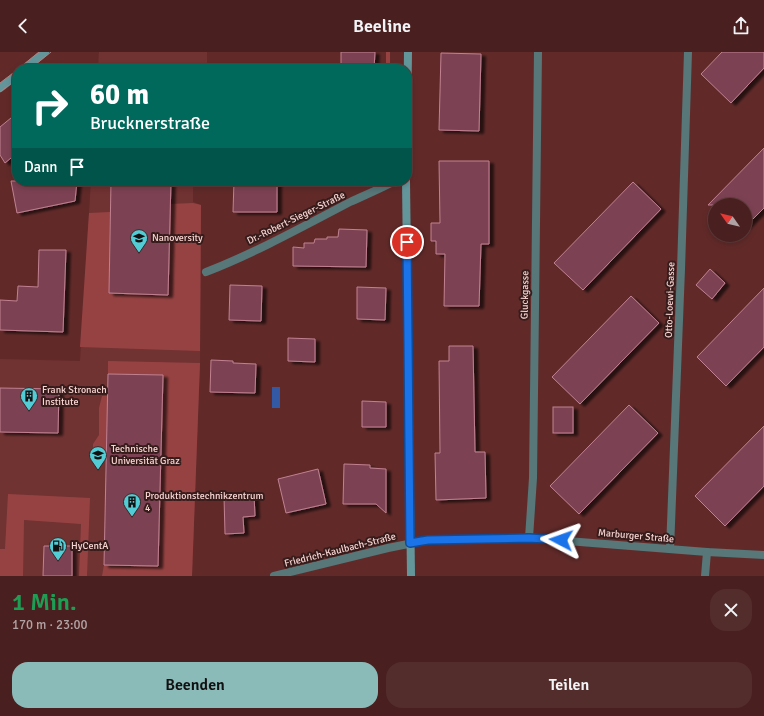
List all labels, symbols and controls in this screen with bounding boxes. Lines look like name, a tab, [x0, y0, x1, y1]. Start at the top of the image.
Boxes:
icon: back	[12, 15, 34, 37]
text: Beeline	[353, 15, 411, 37]
icon: share	[730, 15, 752, 37]
text: 60 m	[90, 78, 149, 112]
icon: right	[24, 80, 76, 132]
text: Brucknerstraße	[90, 112, 210, 134]
icon: arrive	[66, 156, 88, 178]
text: Dann	[24, 158, 58, 176]
street label: Dr.-Robert-Sieger-Straße	[245, 189, 347, 247]
north arrow	[708, 198, 752, 242]
map controls	[708, 198, 752, 242]
pin	[390, 225, 424, 259]
school or university icon: Nanoversity	[129, 228, 149, 253]
icon: arrive	[396, 231, 418, 253]
place label: Nanoversity	[152, 232, 203, 244]
street label: Otto-Loewi-Gasse	[663, 262, 677, 338]
street label: Gluckgasse	[519, 271, 531, 319]
place label: Frank Stronach Institute	[42, 384, 107, 408]
building icon: Frank Stronach Institute	[19, 386, 39, 411]
place label: Technische Universität Graz	[111, 443, 180, 467]
school or university icon: Technische Universität Graz	[88, 445, 108, 470]
place label: Produktionstechnikzentrum 4	[145, 490, 263, 514]
building icon: Produktionstechnikzentrum 4	[122, 492, 142, 517]
position arrow	[540, 519, 582, 561]
street label: Marburger Straße	[597, 527, 675, 545]
street label: Friedrich-Kaulbach-Straße	[283, 530, 397, 570]
fuel station icon: HyCentA	[48, 536, 68, 561]
place label: HyCentA	[71, 540, 108, 552]
text: 1 Min.	[12, 587, 77, 617]
button: close	[710, 589, 752, 631]
text: 170 m · 23:00	[12, 617, 88, 633]
button: Beenden	[12, 662, 378, 708]
button: Teilen	[386, 662, 752, 708]

